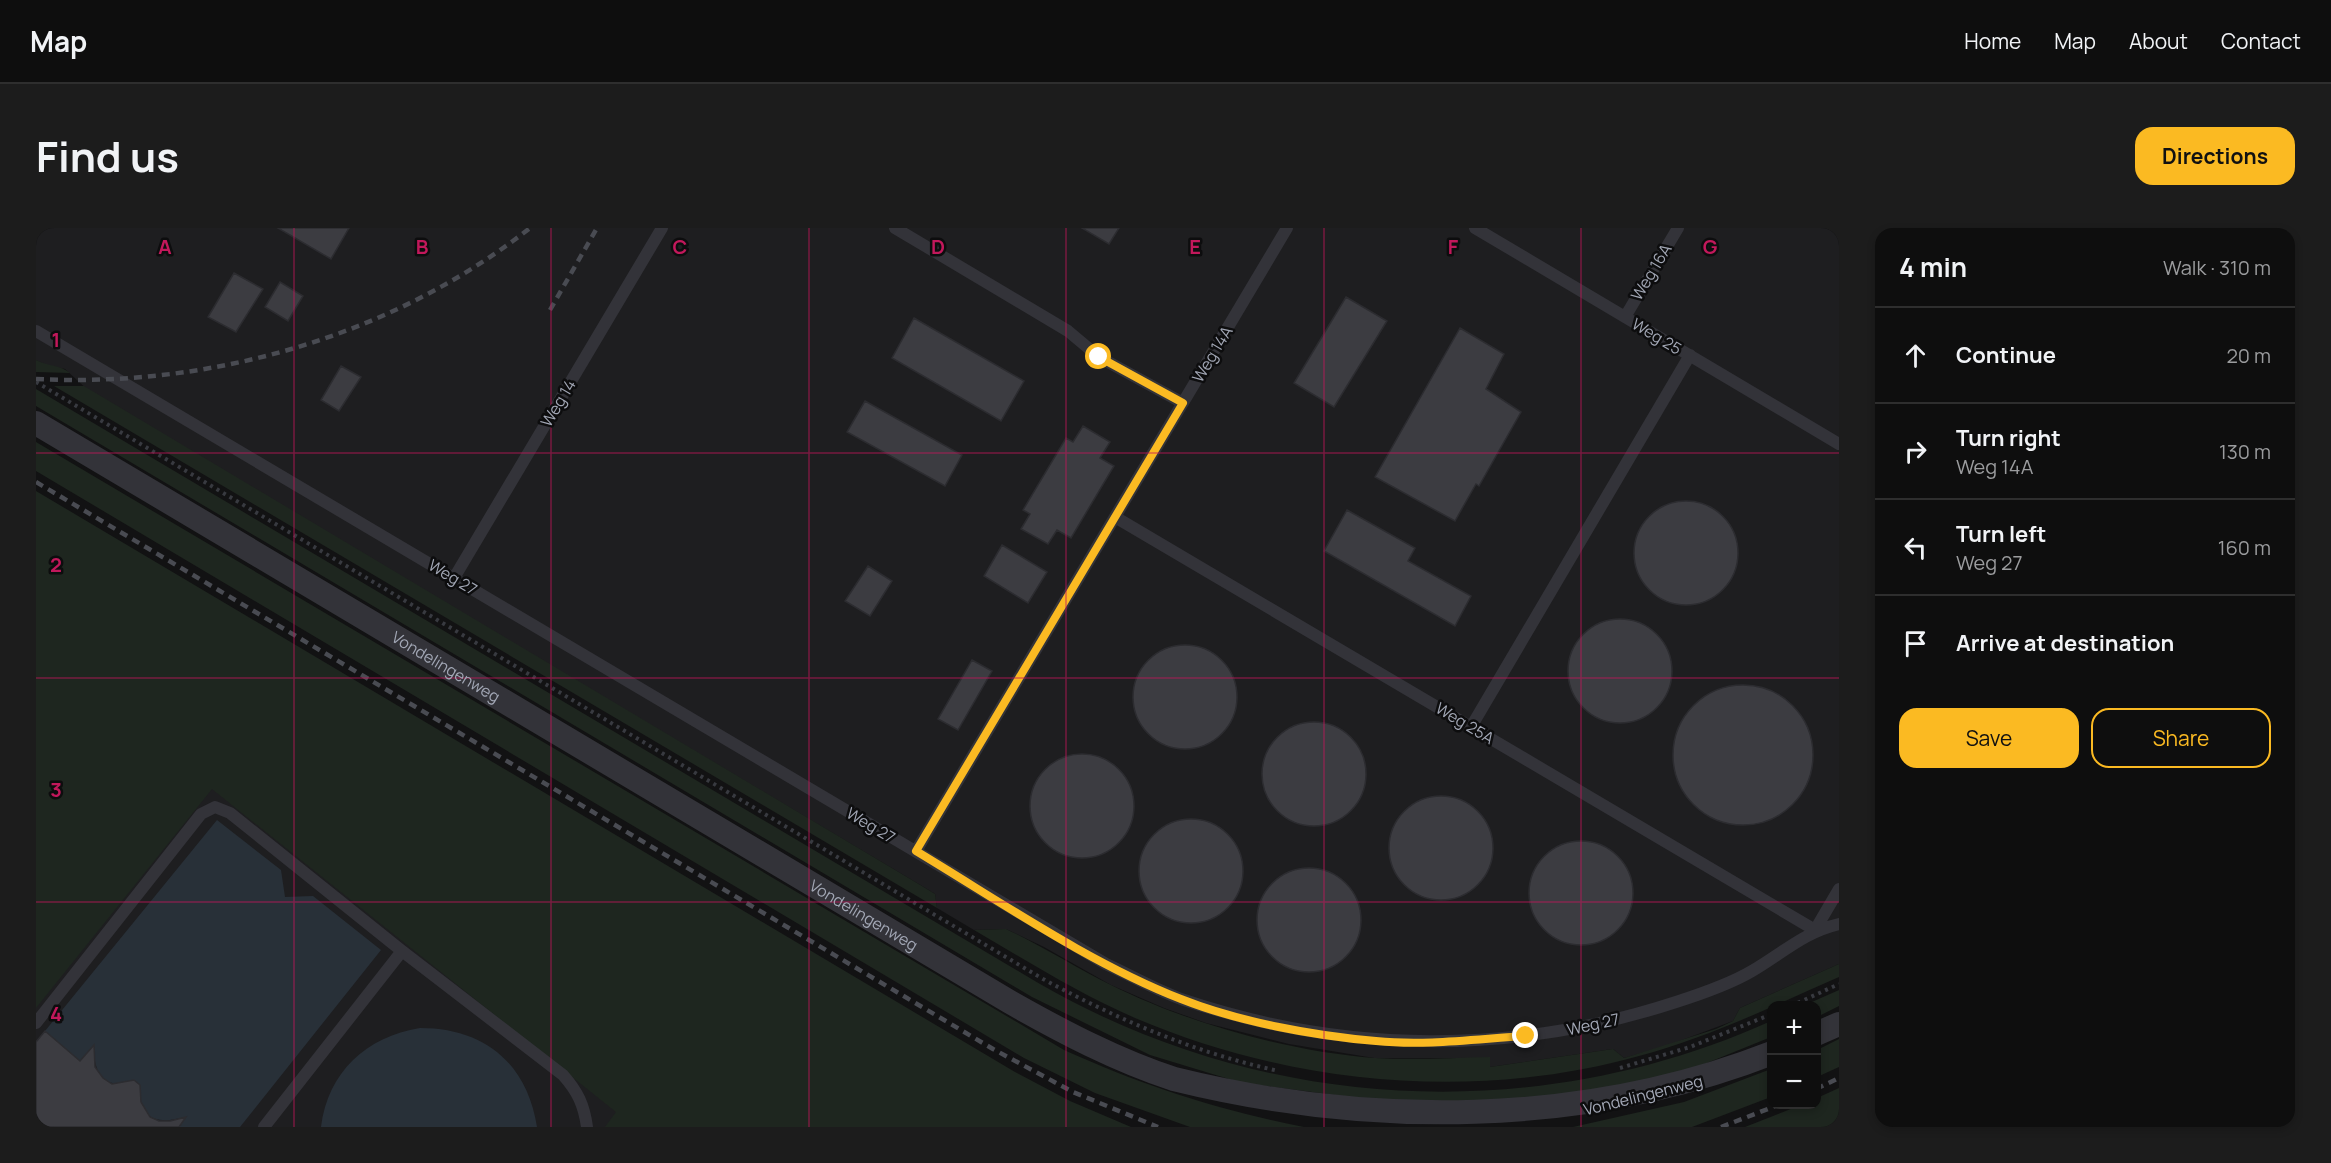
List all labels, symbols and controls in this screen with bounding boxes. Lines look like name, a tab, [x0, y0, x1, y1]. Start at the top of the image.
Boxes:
text: Map	[30, 22, 87, 60]
text: Home	[1964, 27, 2021, 55]
text: Map	[2054, 27, 2096, 55]
text: About	[2129, 27, 2188, 55]
text: Contact	[2221, 27, 2301, 55]
text: Find us	[36, 127, 179, 185]
button: Directions	[2135, 127, 2295, 185]
text: A	[158, 233, 172, 260]
text: B	[416, 233, 429, 260]
text: C	[673, 233, 687, 260]
text: D	[931, 233, 945, 260]
text: E	[1189, 233, 1201, 260]
text: F	[1448, 233, 1459, 260]
text: G	[1703, 233, 1718, 260]
street label: Weg 16A	[1626, 240, 1676, 304]
text: 4 min	[1899, 249, 1967, 285]
text: Walk · 310 m	[2163, 254, 2271, 281]
street label: Weg 25	[1628, 313, 1686, 359]
street label: Weg 14A	[1187, 322, 1237, 386]
text: 1	[52, 326, 60, 353]
icon: ahead	[1899, 339, 1932, 372]
text: Continue	[1956, 340, 2056, 370]
text: 20 m	[2226, 342, 2271, 369]
route start	[1085, 343, 1111, 369]
street label: Weg 14	[535, 375, 581, 431]
text: Turn right	[1956, 423, 2061, 453]
icon: right	[1899, 435, 1932, 468]
text: 130 m	[2219, 438, 2271, 465]
text: Weg 14A	[1956, 453, 2034, 480]
text: Turn left	[1956, 519, 2046, 549]
icon: left	[1899, 531, 1932, 564]
text: 160 m	[2218, 534, 2271, 561]
text: Weg 27	[1956, 549, 2022, 576]
text: 2	[50, 551, 62, 578]
street label: Weg 27	[425, 554, 481, 600]
street label: Vondelingenweg	[388, 626, 504, 707]
icon: arrive	[1899, 627, 1932, 660]
text: Arrive at destination	[1956, 628, 2174, 658]
street label: Weg 25A	[1432, 697, 1498, 749]
button: Save	[1899, 708, 2079, 768]
button: Share	[2091, 708, 2271, 768]
text: 3	[50, 776, 62, 803]
street label: Weg 27	[843, 802, 899, 848]
street label: Vondelingenweg	[806, 874, 922, 956]
text: 4	[50, 1000, 62, 1027]
map controls	[1767, 1001, 1821, 1109]
button: +	[1767, 1001, 1821, 1055]
street label: Weg 27	[1565, 1008, 1621, 1040]
route end	[1512, 1022, 1538, 1048]
button: −	[1767, 1055, 1821, 1109]
street label: Vondelingenweg	[1581, 1070, 1705, 1120]

